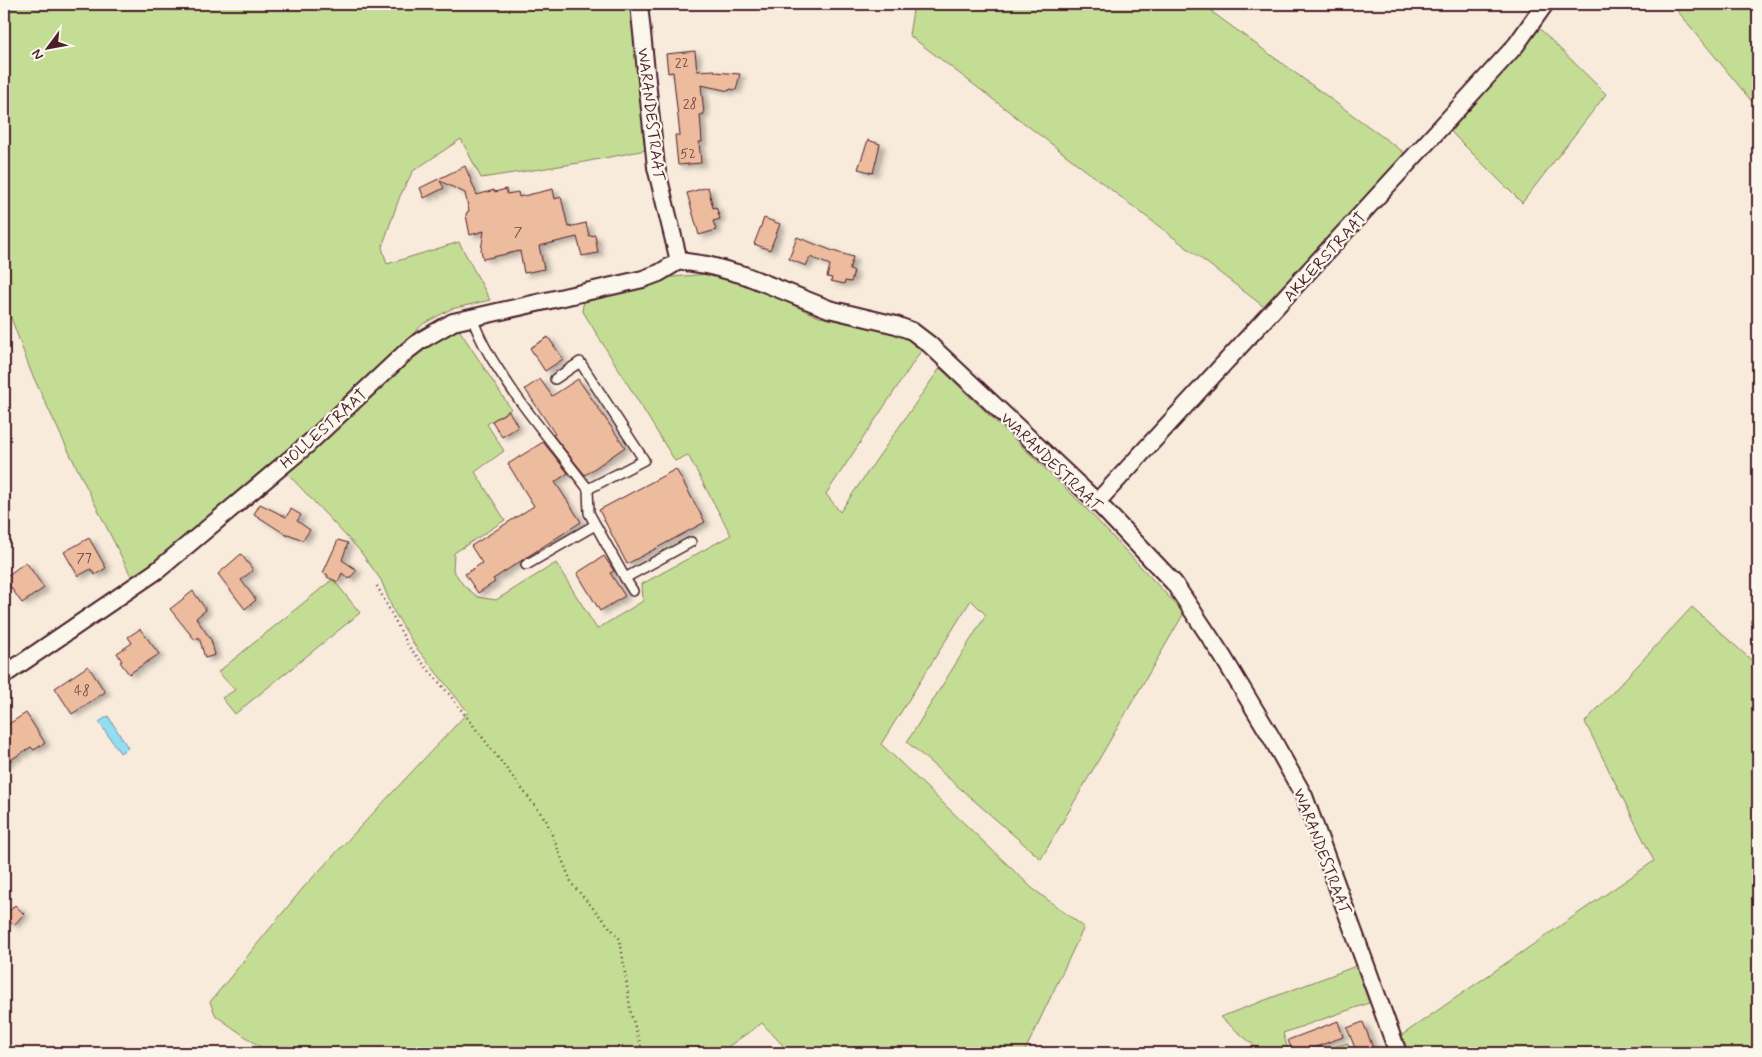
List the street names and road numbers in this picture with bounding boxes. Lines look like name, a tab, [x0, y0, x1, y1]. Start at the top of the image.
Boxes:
street label: WARANDESTRAAT	[632, 47, 669, 183]
street label: AKKERSTRAAT	[1279, 207, 1371, 307]
street label: HOLLESTRAAT	[276, 384, 372, 474]
street label: WARANDESTRAAT	[996, 408, 1107, 517]
street label: WARANDESTRAAT	[1288, 785, 1356, 919]

